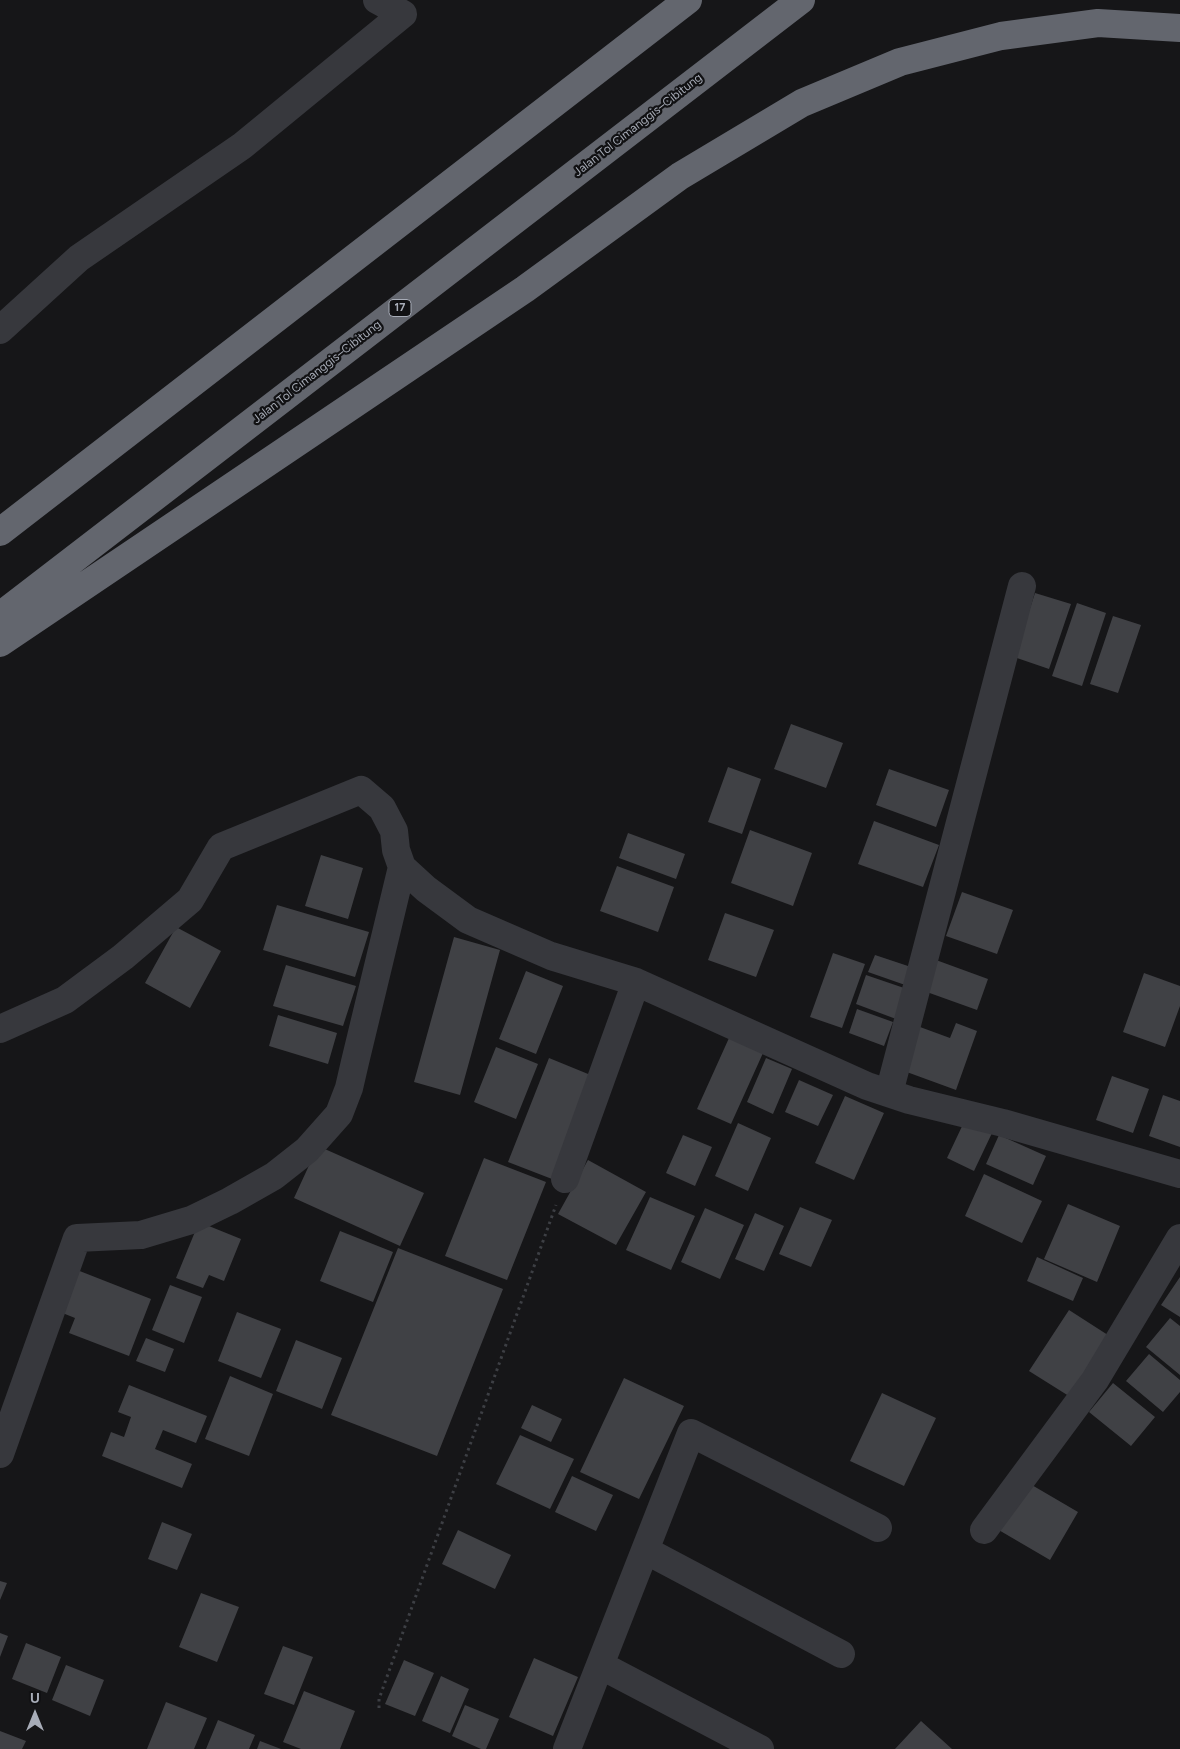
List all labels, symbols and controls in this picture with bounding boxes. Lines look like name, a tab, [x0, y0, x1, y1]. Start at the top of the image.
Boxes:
street label: Jalan Tol Cimanggis–Cibitung	[571, 70, 705, 180]
road number: 17	[389, 300, 411, 316]
street label: Jalan Tol Cimanggis–Cibitung	[250, 317, 384, 427]
north arrow	[10, 1689, 60, 1739]
text: U	[30, 1690, 40, 1707]

